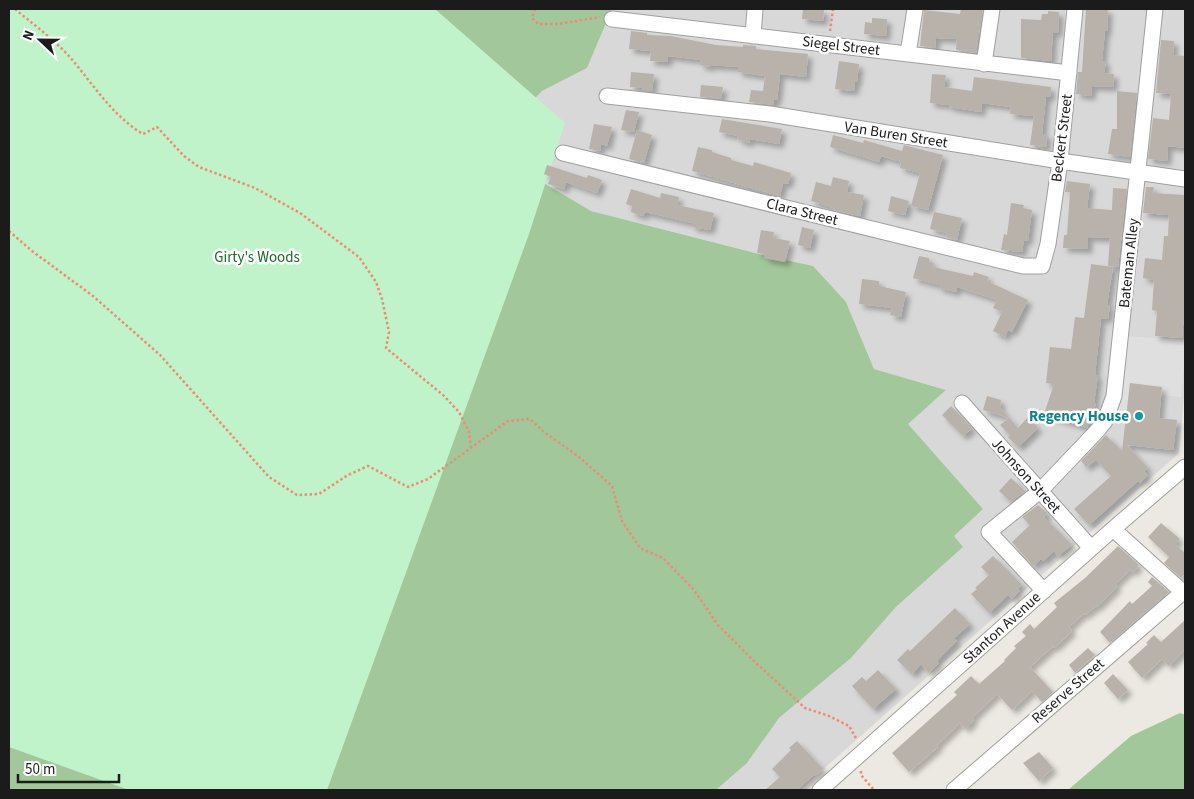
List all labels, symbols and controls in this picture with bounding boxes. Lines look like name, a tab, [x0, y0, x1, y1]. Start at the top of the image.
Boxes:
north arrow	[15, 15, 65, 65]
text: N	[18, 27, 40, 44]
street label: Siegel Street	[801, 31, 881, 61]
street label: Beckert Street	[1046, 93, 1078, 183]
street label: Van Buren Street	[843, 116, 949, 154]
street label: Clara Street	[764, 193, 840, 231]
street label: Bateman Alley	[1114, 217, 1144, 309]
park label: Girty's Woods	[214, 247, 300, 268]
place label: Regency House	[1029, 406, 1129, 427]
marker: Regency House	[1133, 410, 1145, 422]
street label: Johnson Street	[986, 434, 1066, 518]
street label: Stanton Avenue	[958, 587, 1046, 669]
street label: Reserve Street	[1027, 654, 1109, 728]
scale bar	[18, 752, 119, 784]
text: 50 m	[25, 759, 55, 780]

